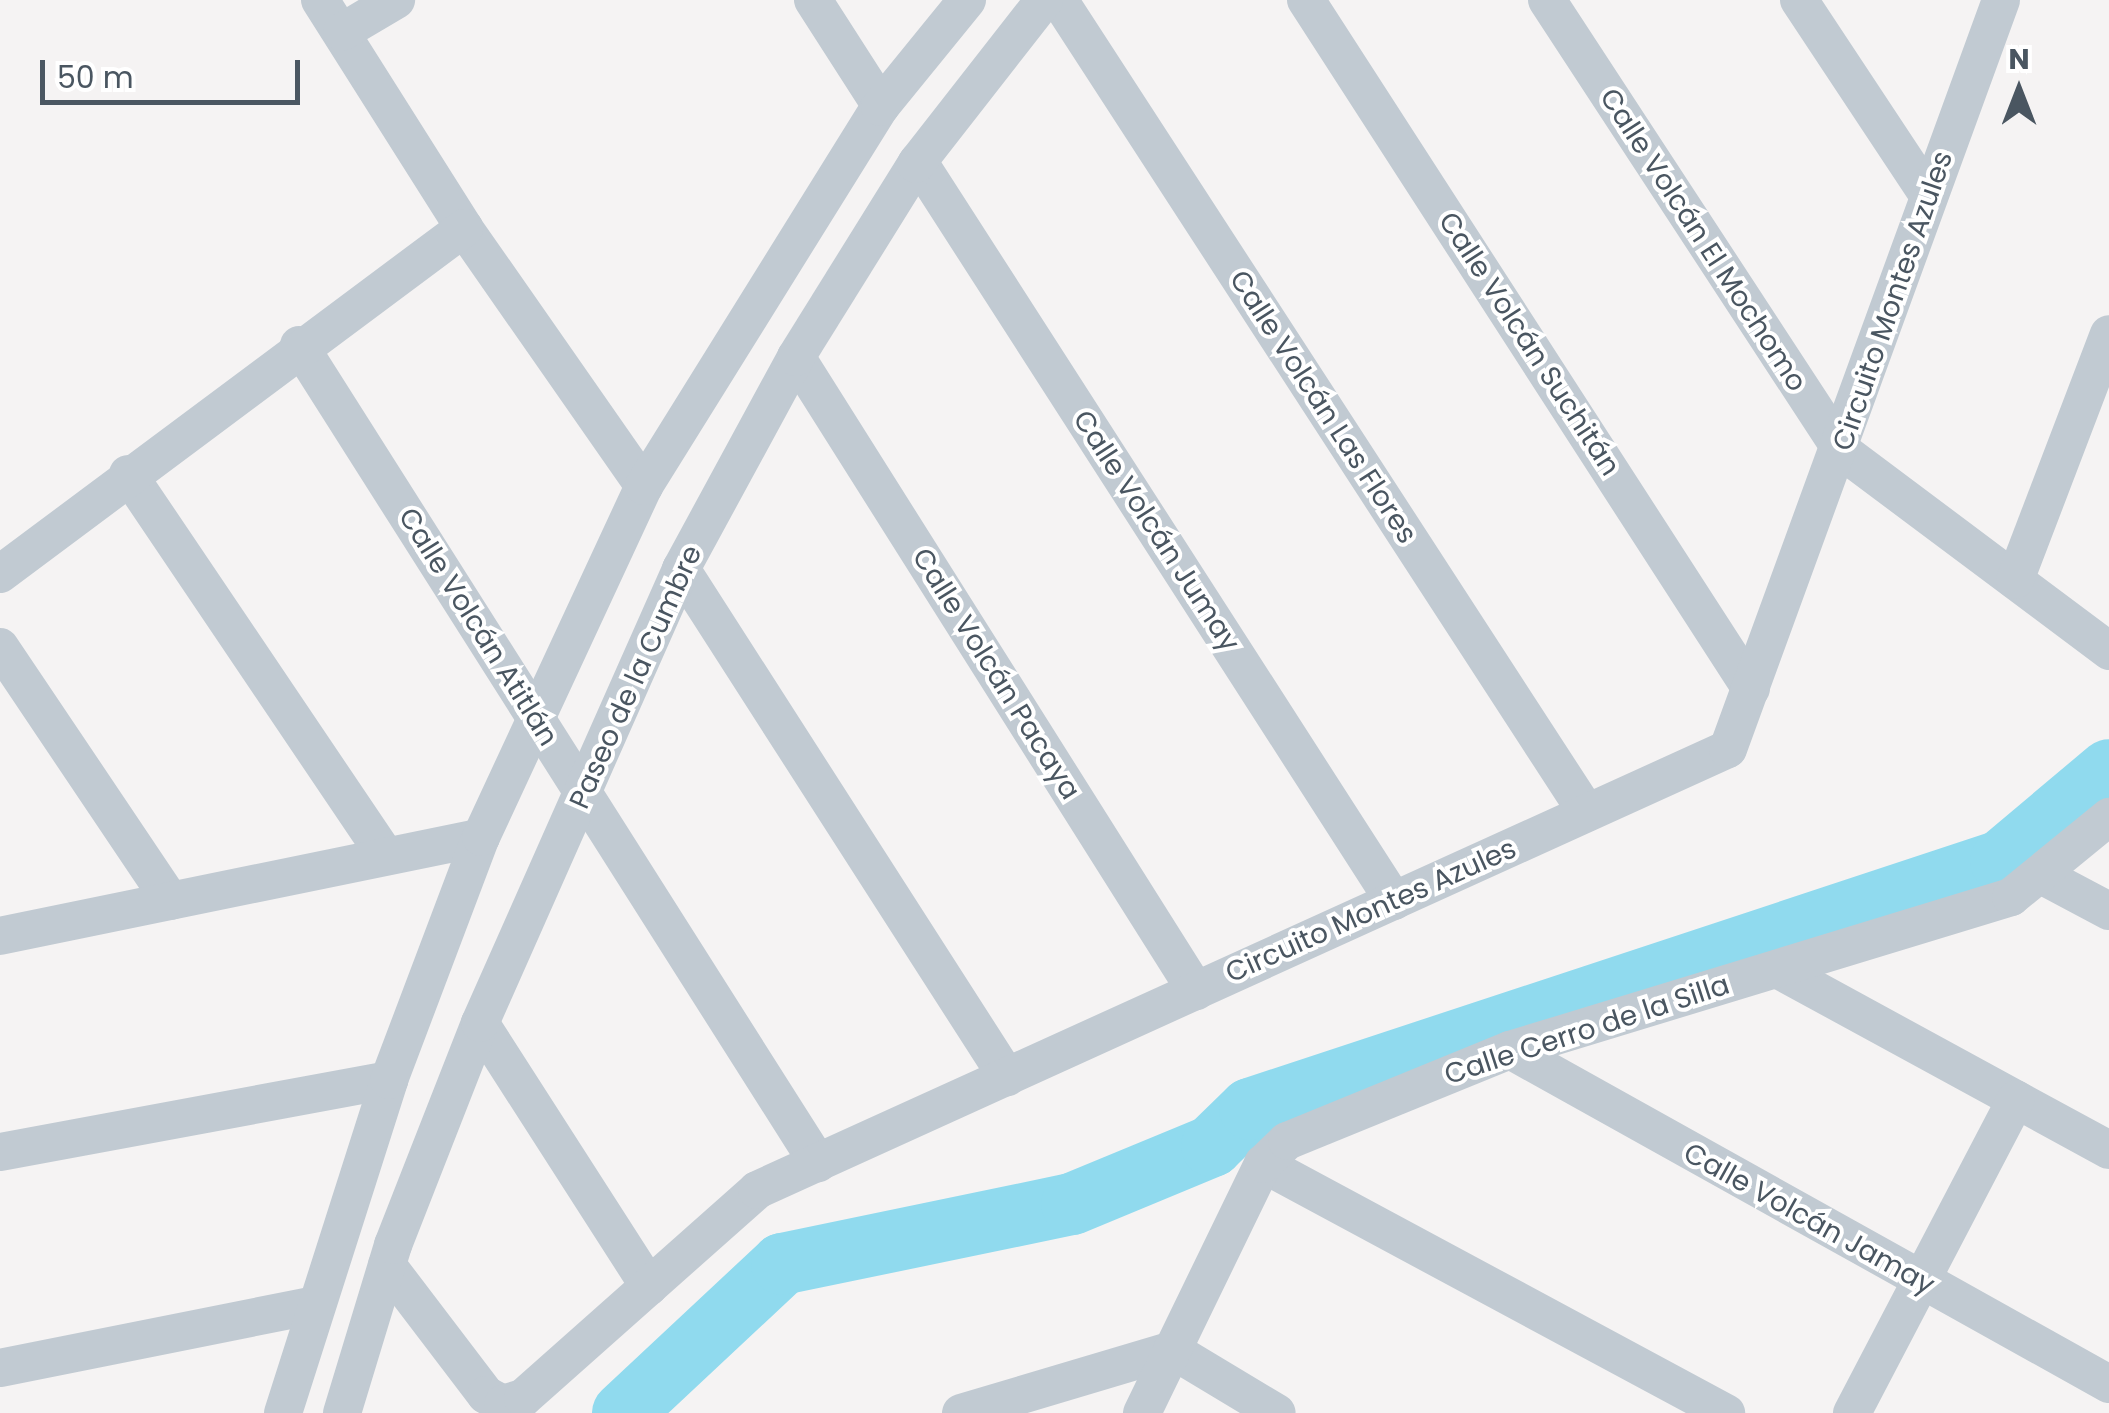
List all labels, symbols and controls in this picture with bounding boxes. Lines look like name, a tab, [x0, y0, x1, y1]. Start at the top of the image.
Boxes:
scale bar	[45, 40, 305, 102]
north arrow	[1969, 40, 2069, 140]
text: N	[2008, 40, 2030, 79]
text: 50 m	[57, 56, 134, 99]
street label: Calle Volcán El Mochomo	[1592, 82, 1814, 398]
street label: Circuito Montes Azules	[1826, 147, 1960, 455]
street label: Calle Volcán Suchitán	[1431, 206, 1627, 482]
street label: Calle Volcán Las Flores	[1222, 264, 1424, 550]
street label: Calle Volcán Jumay	[1066, 404, 1246, 658]
street label: Calle Volcán Atitlán	[391, 502, 565, 752]
street label: Paseo de la Cumbre	[563, 540, 709, 814]
street label: Calle Volcán Pacaya	[905, 542, 1087, 806]
street label: Circuito Montes Azules	[1221, 832, 1521, 990]
street label: Calle Cerro de la Silla	[1440, 968, 1734, 1092]
street label: Calle Volcán Jamay	[1678, 1136, 1940, 1302]

